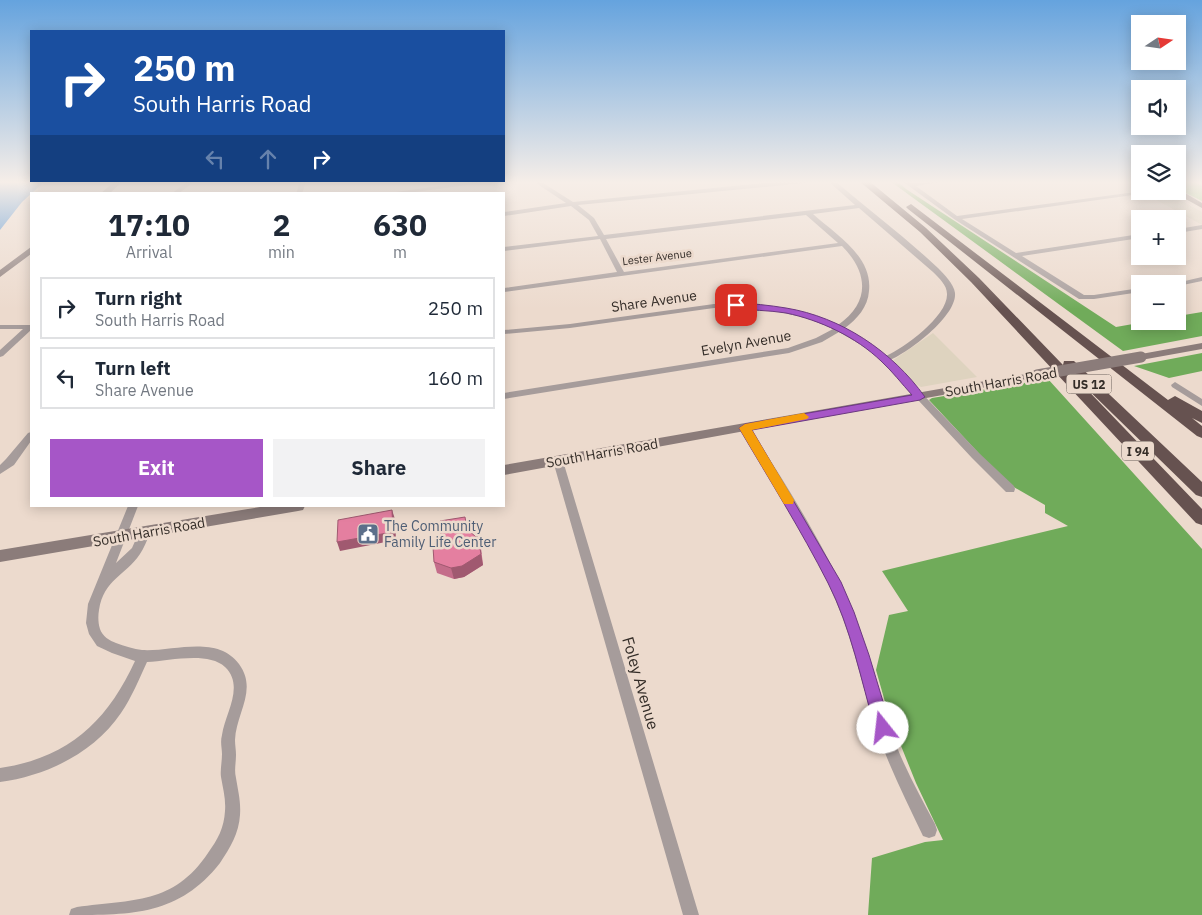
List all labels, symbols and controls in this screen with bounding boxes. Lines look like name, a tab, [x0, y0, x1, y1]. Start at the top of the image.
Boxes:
north arrow	[1131, 15, 1186, 70]
map controls	[1131, 15, 1186, 330]
text: 250 m	[133, 45, 236, 91]
icon: right	[50, 50, 115, 115]
button: sound	[1131, 80, 1186, 135]
text: South Harris Road	[133, 89, 311, 118]
icon: left	[201, 145, 229, 173]
icon: ahead	[254, 145, 282, 173]
icon: right	[307, 145, 335, 173]
button: layers	[1131, 145, 1186, 200]
text: 17:10	[108, 205, 190, 244]
text: 2	[272, 205, 290, 244]
text: 630	[373, 205, 427, 244]
button: +	[1131, 210, 1186, 265]
text: Arrival	[126, 242, 172, 262]
text: min	[268, 242, 295, 262]
text: m	[393, 242, 407, 262]
street label: Lester Avenue	[621, 246, 693, 268]
button: −	[1131, 275, 1186, 330]
pin	[715, 284, 757, 326]
text: Turn right	[95, 286, 182, 310]
street label: Share Avenue	[610, 286, 698, 316]
icon: arrive	[722, 291, 750, 319]
icon: right	[52, 294, 80, 322]
text: 250 m	[428, 296, 483, 320]
text: South Harris Road	[95, 310, 225, 330]
street label: Evelyn Avenue	[699, 326, 793, 360]
text: Turn left	[95, 356, 171, 380]
street label: South Harris Road	[944, 363, 1058, 401]
icon: left	[52, 364, 80, 392]
text: 160 m	[428, 366, 483, 390]
road number: US 12	[1066, 374, 1112, 394]
text: Share Avenue	[95, 380, 194, 400]
street label: South Harris Road	[545, 434, 659, 472]
button: Exit	[50, 439, 263, 497]
button: Share	[273, 439, 485, 497]
road number: I 94	[1122, 442, 1154, 461]
street label: South Harris Road	[92, 513, 206, 551]
place label: The Community Family Life Center	[384, 517, 496, 551]
public building icon: The Community Family Life Center	[356, 522, 380, 546]
street label: Foley Avenue	[618, 634, 664, 732]
position arrow	[856, 701, 908, 753]

